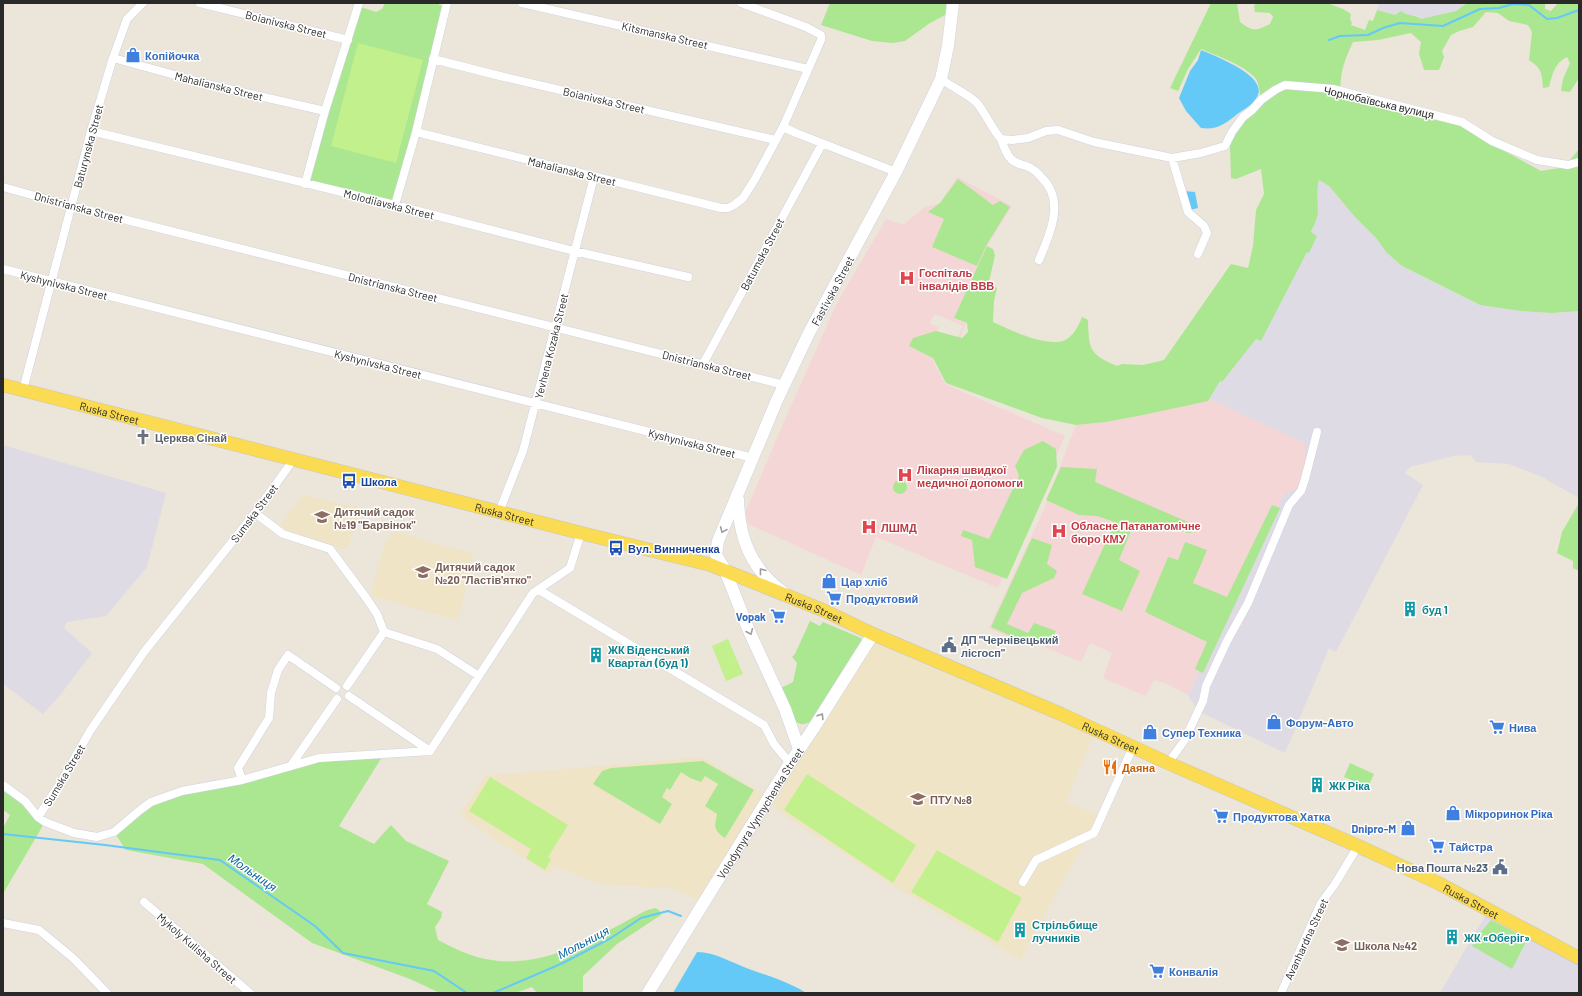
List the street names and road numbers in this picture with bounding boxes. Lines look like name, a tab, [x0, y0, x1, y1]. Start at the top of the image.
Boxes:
street label: Boianivska Street	[244, 8, 328, 40]
street label: Kitsmanska Street	[621, 19, 709, 51]
street label: Mahalianska Street	[174, 69, 264, 103]
street label: Чорнобаївська вулиця	[1322, 83, 1436, 121]
street label: Boianivska Street	[562, 84, 646, 116]
street label: Baturynska Street	[71, 103, 105, 189]
street label: Mahalianska Street	[527, 154, 617, 188]
street label: Molodiiavska Street	[342, 186, 436, 222]
street label: Dnistrianska Street	[33, 189, 125, 225]
street label: Batumska Street	[737, 216, 787, 292]
street label: Fastivska Street	[808, 253, 856, 327]
street label: Kyshynivska Street	[19, 268, 109, 302]
street label: Dnistrianska Street	[347, 270, 439, 304]
street label: Yevhena Kozaka Street	[532, 292, 570, 400]
street label: Kyshynivska Street	[333, 347, 423, 381]
street label: Dnistrianska Street	[661, 348, 753, 382]
street label: Ruska Street	[78, 398, 141, 426]
street label: Kyshynivska Street	[647, 426, 737, 460]
street label: Sumska Street	[228, 481, 280, 545]
street label: Ruska Street	[474, 500, 536, 527]
street label: Ruska Street	[784, 589, 845, 625]
street label: Ruska Street	[1080, 718, 1142, 756]
street label: Sumska Street	[40, 742, 88, 808]
street label: Volodymyra Vynnychenka Street	[714, 745, 805, 881]
street label: Ruska Street	[1441, 881, 1502, 921]
street label: Avanhardna Street	[1281, 896, 1331, 982]
street label: Mykoly Kulisha Street	[155, 910, 239, 986]

